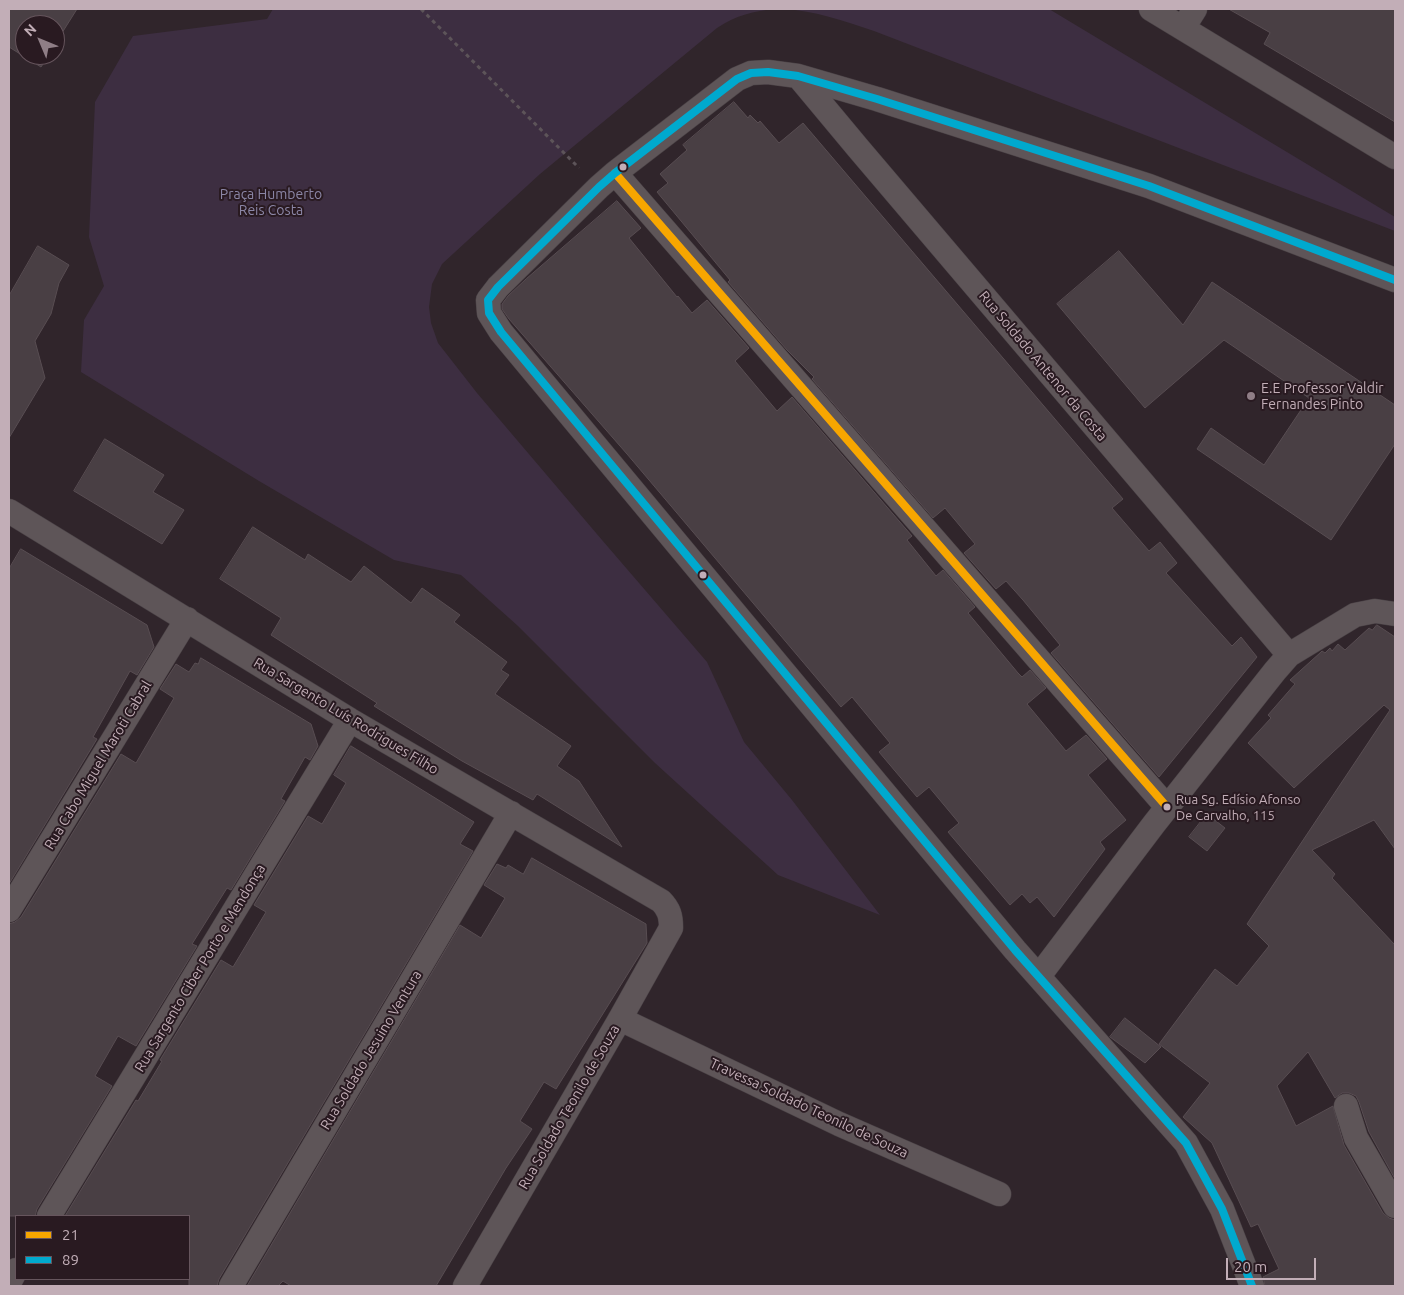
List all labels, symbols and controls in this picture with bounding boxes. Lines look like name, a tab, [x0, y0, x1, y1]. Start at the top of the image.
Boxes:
north arrow	[15, 15, 65, 65]
text: N	[21, 21, 39, 39]
unlabelled marker	[618, 162, 628, 172]
park label: Praça Humberto Reis Costa	[220, 186, 322, 218]
street label: Rua Soldado Antenor da Costa	[975, 288, 1111, 444]
place label: E.E Professor Valdir Fernandes Pinto	[1261, 380, 1384, 412]
marker: E.E Professor Valdir Fernandes Pinto	[1245, 390, 1257, 402]
unlabelled marker	[698, 570, 708, 580]
street label: Rua Sargento Luís Rodrigues Filho	[250, 654, 442, 778]
street label: Rua Cabo Miguel Maroti Cabral	[41, 678, 155, 852]
place label: Rua Sg. Edísio Afonso De Carvalho, 115	[1176, 792, 1301, 823]
marker: Rua Sg. Edísio Afonso De Carvalho, 115	[1162, 802, 1172, 812]
street label: Rua Sargento Ciber Porto e Mendonça	[131, 861, 269, 1075]
street label: Rua Soldado Jesuino Ventura	[317, 967, 425, 1133]
street label: Rua Soldado Teonilo de Souza	[515, 1022, 623, 1192]
street label: Travessa Soldado Teonilo de Souza	[707, 1055, 911, 1161]
legend	[15, 1215, 190, 1280]
text: 21	[62, 1226, 79, 1243]
scale bar	[1229, 1248, 1319, 1280]
text: 89	[62, 1251, 79, 1268]
text: 20 m	[1234, 1258, 1267, 1275]

